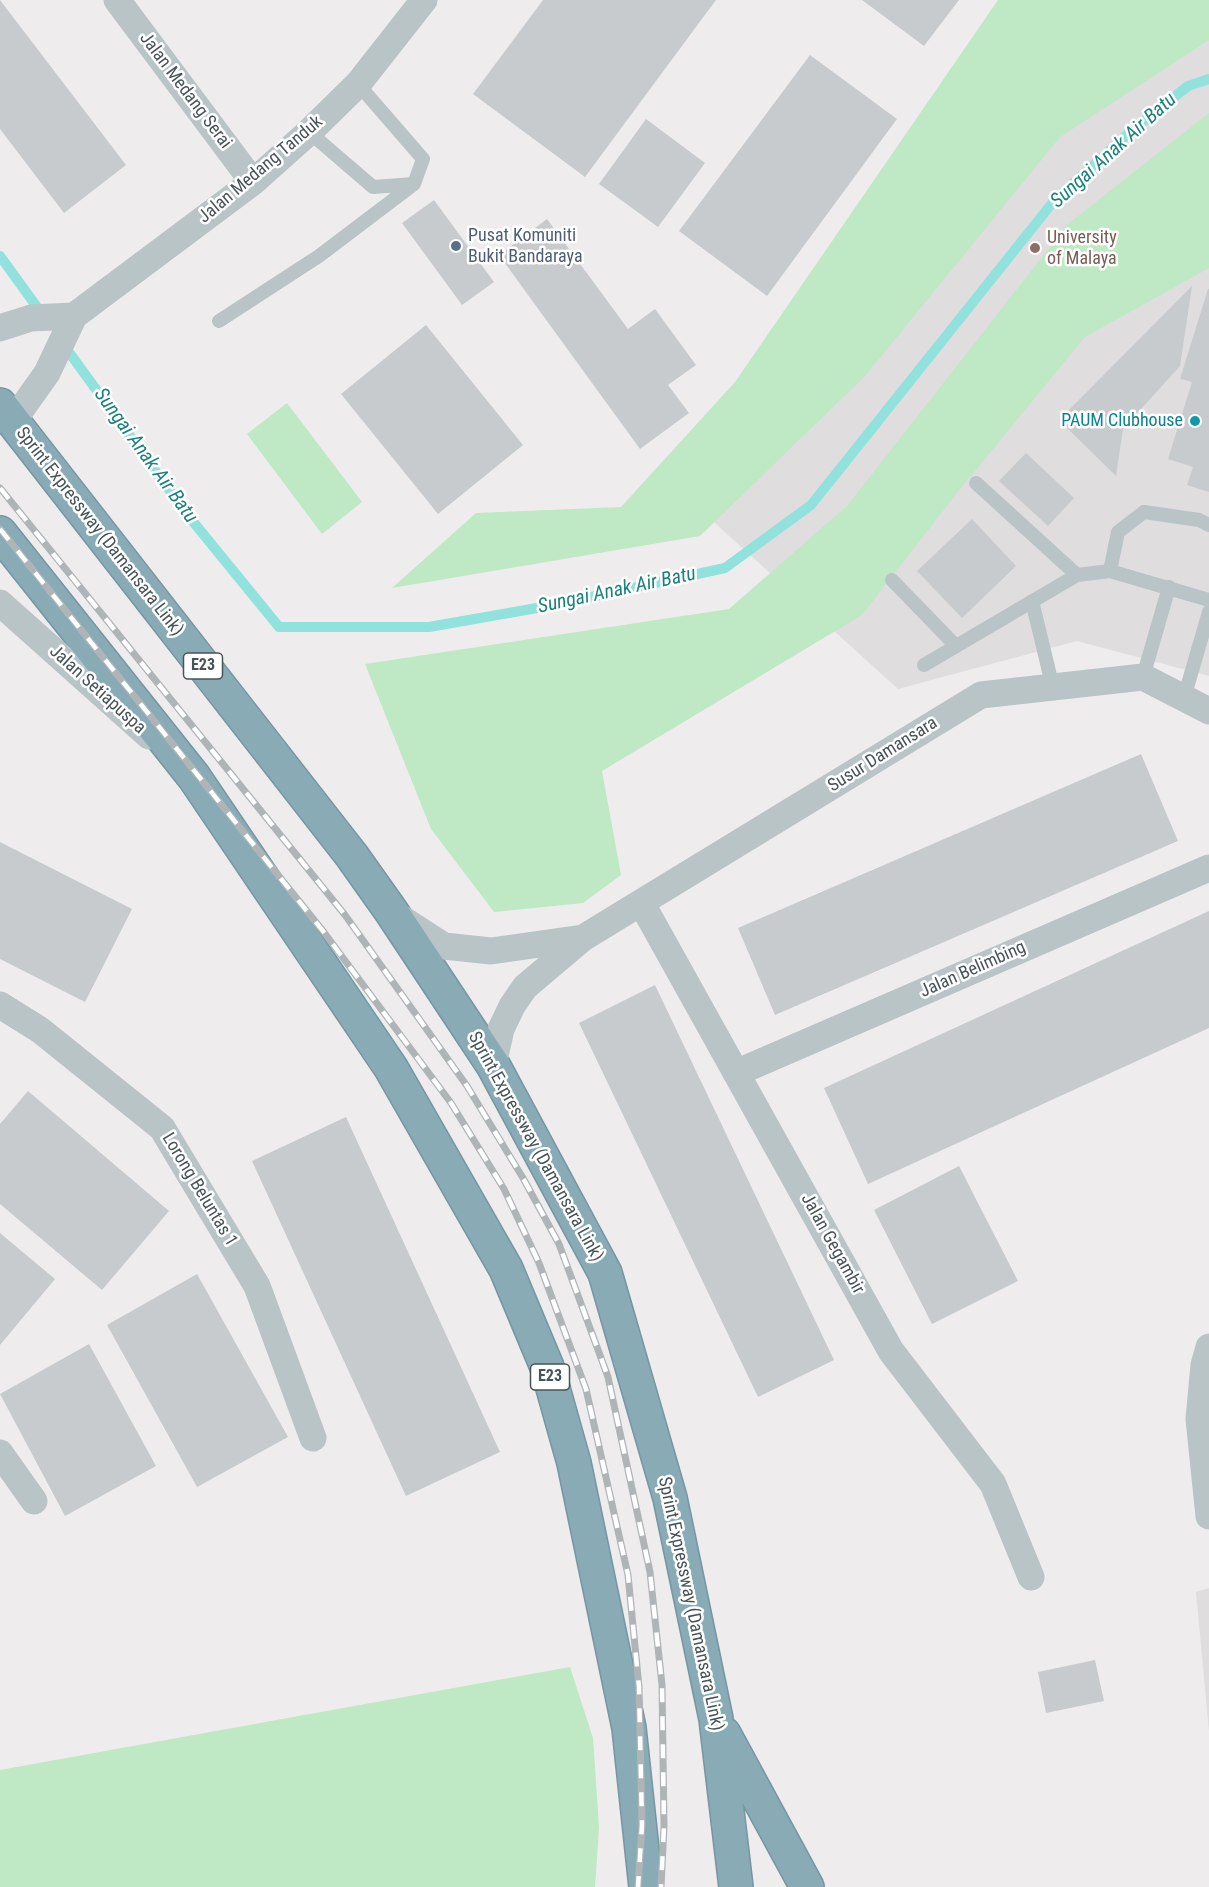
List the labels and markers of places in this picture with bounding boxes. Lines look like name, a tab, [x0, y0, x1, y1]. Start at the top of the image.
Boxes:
place label: Pusat Komuniti Bukit Bandaraya	[468, 225, 583, 268]
place label: University of Malaya	[1047, 227, 1117, 270]
marker: Pusat Komuniti Bukit Bandaraya	[449, 239, 463, 253]
marker: University of Malaya	[1028, 241, 1042, 255]
place label: PAUM Clubhouse	[1061, 410, 1183, 432]
marker: PAUM Clubhouse	[1188, 414, 1202, 428]

